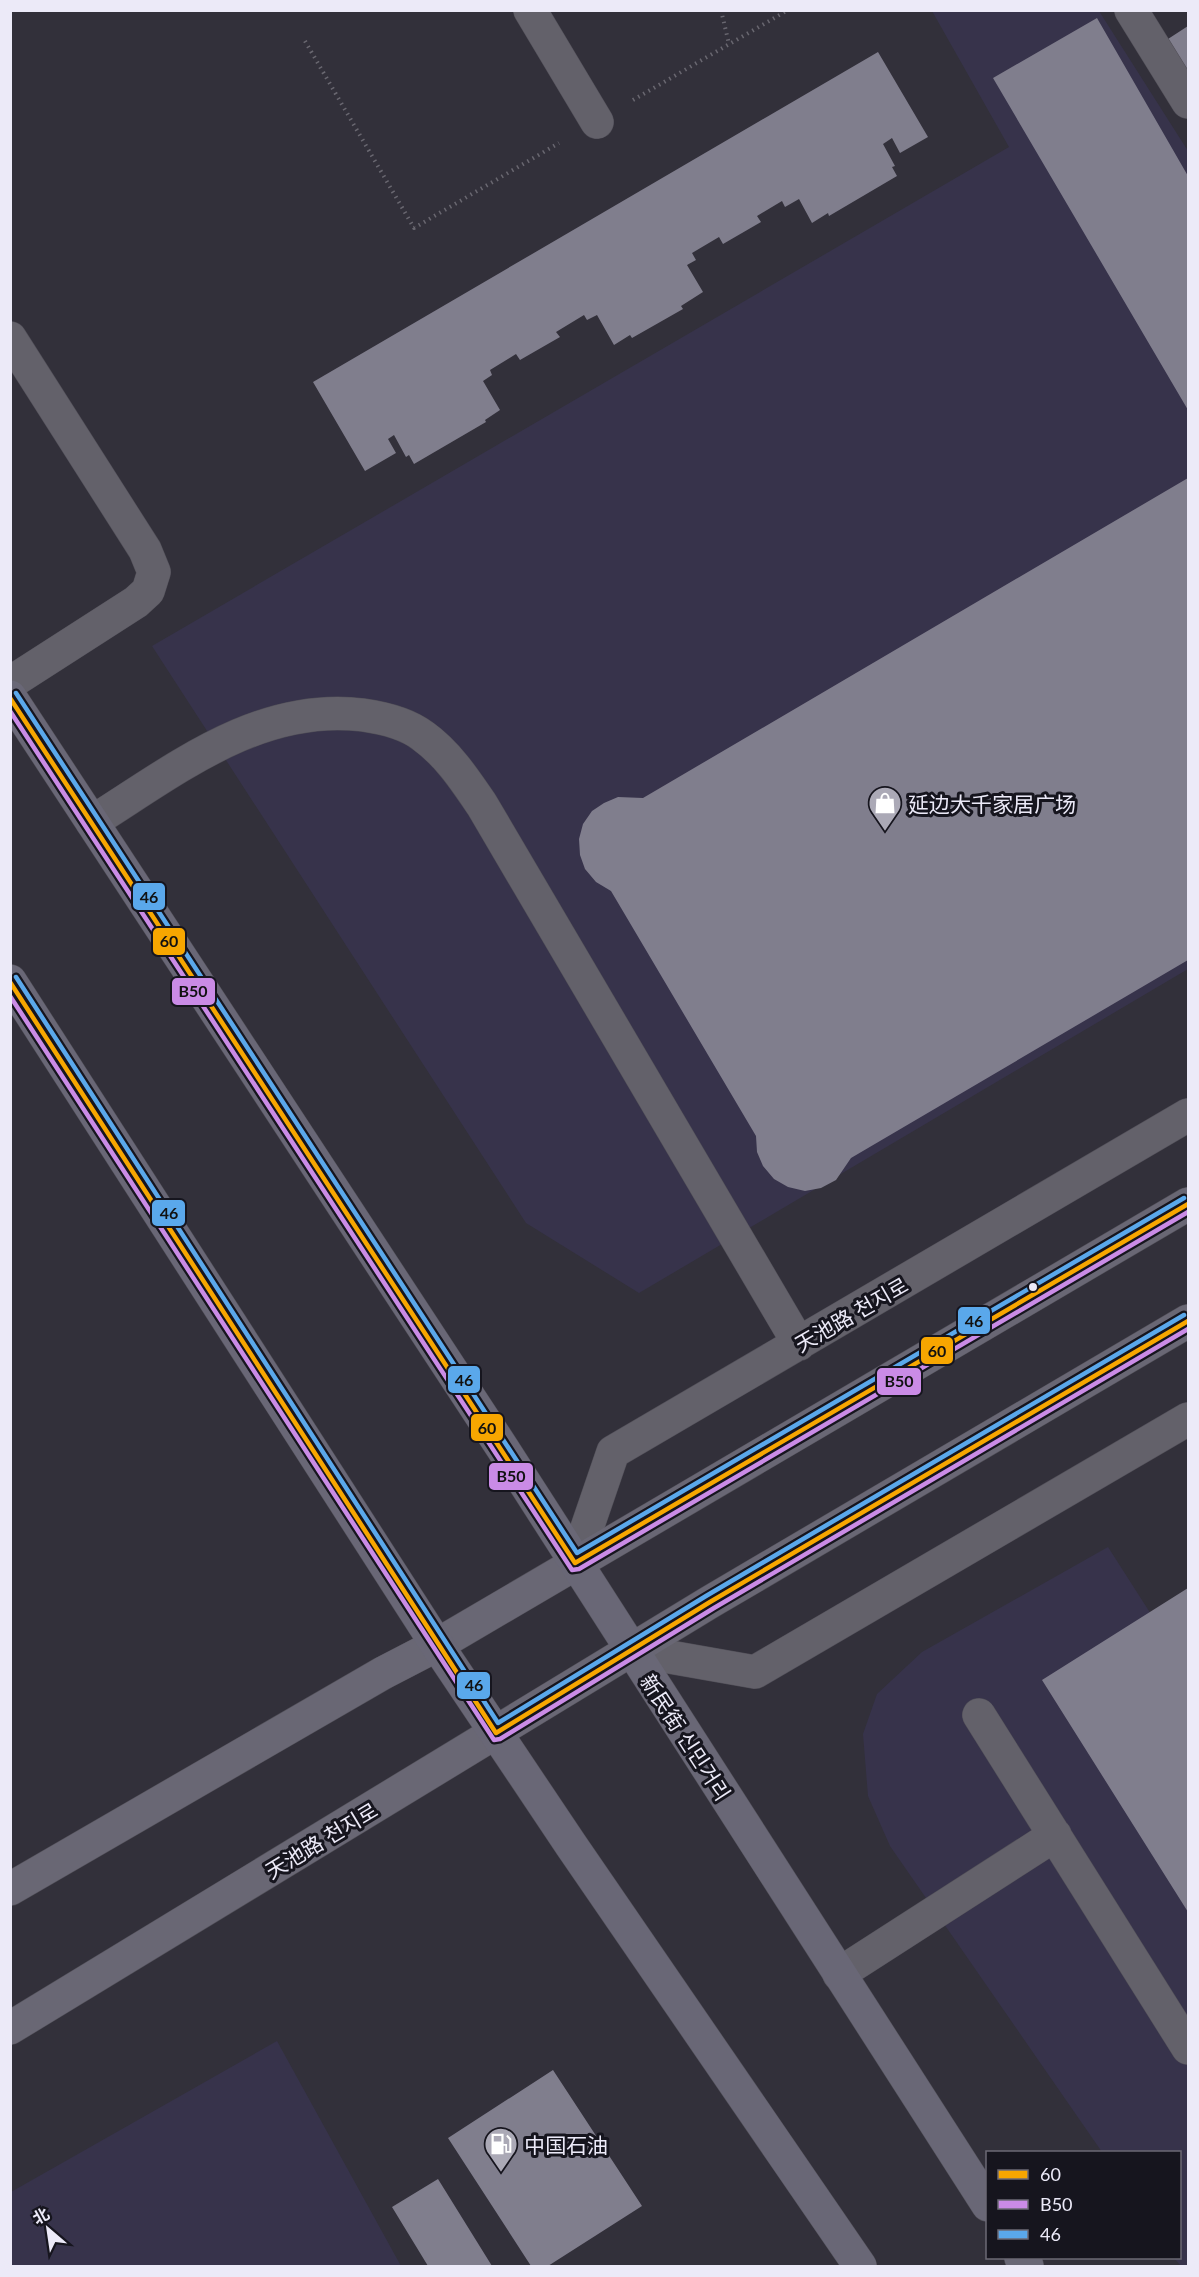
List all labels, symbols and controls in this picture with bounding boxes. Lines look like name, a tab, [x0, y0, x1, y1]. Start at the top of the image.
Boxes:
shop icon: 延边大千家居广场	[867, 785, 903, 832]
place label: 延边大千家居广场	[908, 791, 1076, 816]
line badge: 46	[132, 882, 166, 911]
text: 46	[140, 887, 158, 906]
line badge: 60	[152, 927, 186, 956]
text: 60	[160, 931, 178, 950]
line badge: B50	[171, 977, 216, 1006]
text: B50	[178, 981, 208, 1000]
line badge: 46	[151, 1199, 186, 1227]
text: 46	[160, 1203, 178, 1222]
street label: 天池路 천지로	[790, 1272, 912, 1356]
unlabelled marker	[1027, 1281, 1039, 1293]
line badge: 46	[957, 1306, 991, 1335]
text: 46	[965, 1311, 983, 1330]
line badge: 60	[920, 1336, 954, 1365]
text: 60	[928, 1341, 946, 1360]
line badge: 46	[447, 1365, 481, 1394]
line badge: B50	[876, 1367, 922, 1396]
text: 46	[455, 1370, 473, 1389]
text: B50	[884, 1371, 914, 1390]
line badge: 60	[470, 1413, 504, 1442]
text: 60	[478, 1418, 496, 1437]
line badge: B50	[488, 1462, 534, 1491]
text: B50	[496, 1466, 526, 1485]
street label: 新民街 신민거리	[636, 1669, 736, 1805]
line badge: 46	[456, 1671, 491, 1700]
text: 46	[465, 1675, 483, 1694]
street label: 天池路 천지로	[260, 1797, 382, 1883]
fuel station icon: 中国石油	[483, 2126, 519, 2173]
place label: 中国石油	[524, 2132, 608, 2157]
legend	[986, 2151, 1181, 2259]
text: 60	[1040, 2163, 1061, 2185]
text: B50	[1040, 2193, 1073, 2215]
north arrow	[18, 2199, 78, 2259]
text: 北	[29, 2203, 52, 2228]
text: 46	[1040, 2223, 1061, 2245]

